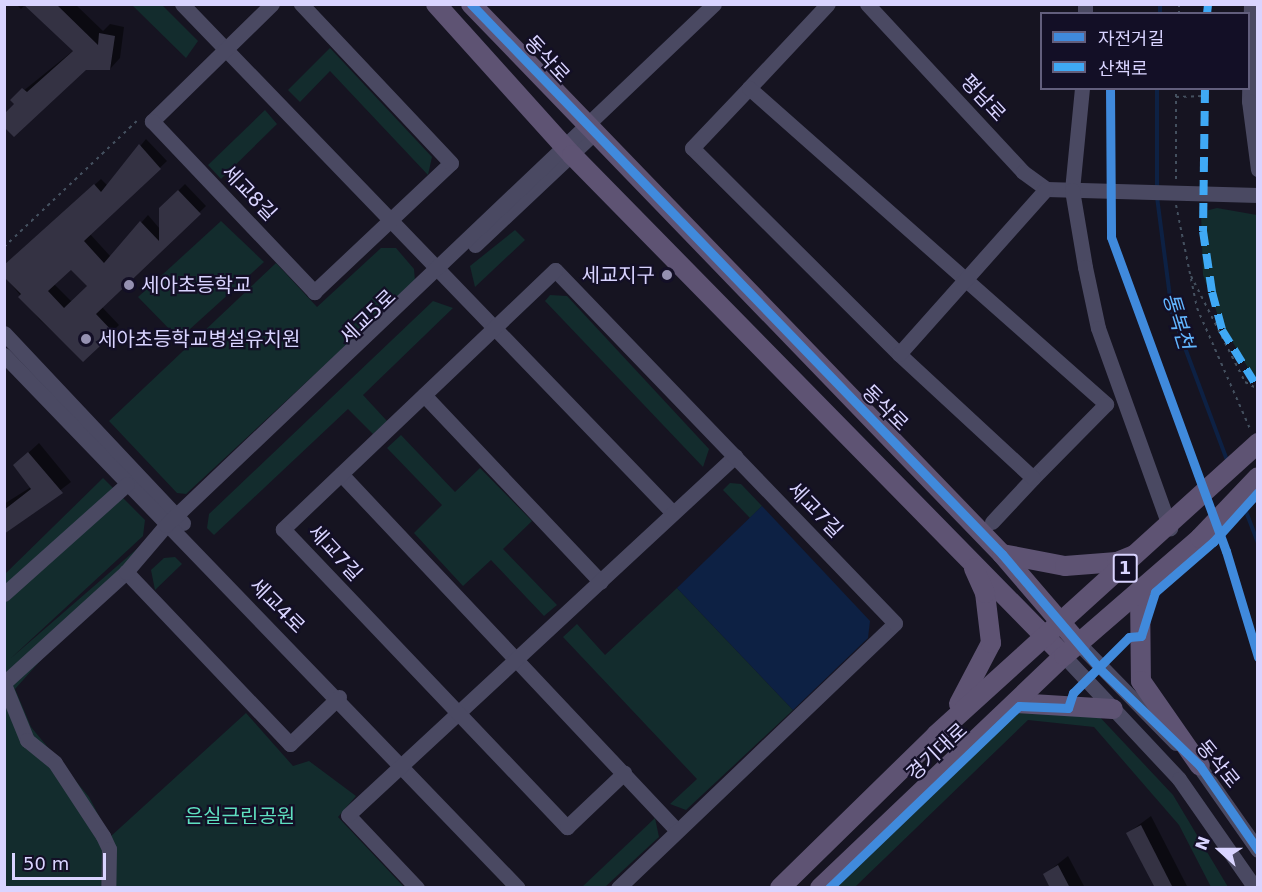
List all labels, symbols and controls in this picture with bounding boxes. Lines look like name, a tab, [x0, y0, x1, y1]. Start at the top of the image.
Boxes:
legend	[1040, 12, 1250, 90]
text: 자전거길	[1098, 28, 1164, 49]
street label: 동삭로	[519, 31, 575, 87]
text: 산책로	[1098, 58, 1148, 79]
street label: 평남로	[955, 70, 1011, 126]
street label: 세교8길	[217, 160, 281, 226]
place label: 세교지구	[581, 263, 655, 287]
marker: 세교지구	[660, 268, 674, 282]
place label: 세아초등학교	[141, 273, 251, 297]
marker: 세아초등학교	[122, 278, 136, 292]
street label: 세교5로	[335, 285, 401, 349]
water label: 통복천	[1157, 290, 1199, 352]
place label: 세아초등학교병설유치원	[98, 327, 300, 351]
marker: 세아초등학교병설유치원	[79, 332, 93, 346]
street label: 동삭로	[857, 380, 913, 436]
street label: 세교7길	[783, 477, 847, 543]
street label: 세교7길	[303, 520, 367, 586]
road number: 1	[1112, 553, 1138, 583]
street label: 세교4로	[244, 573, 310, 639]
street label: 경기대로	[902, 718, 972, 786]
street label: 동삭로	[1191, 735, 1245, 793]
park label: 은실근린공원	[185, 804, 295, 828]
north arrow	[1190, 820, 1250, 880]
text: N	[1191, 834, 1214, 853]
scale bar	[15, 841, 110, 879]
text: 50 m	[23, 853, 69, 874]

